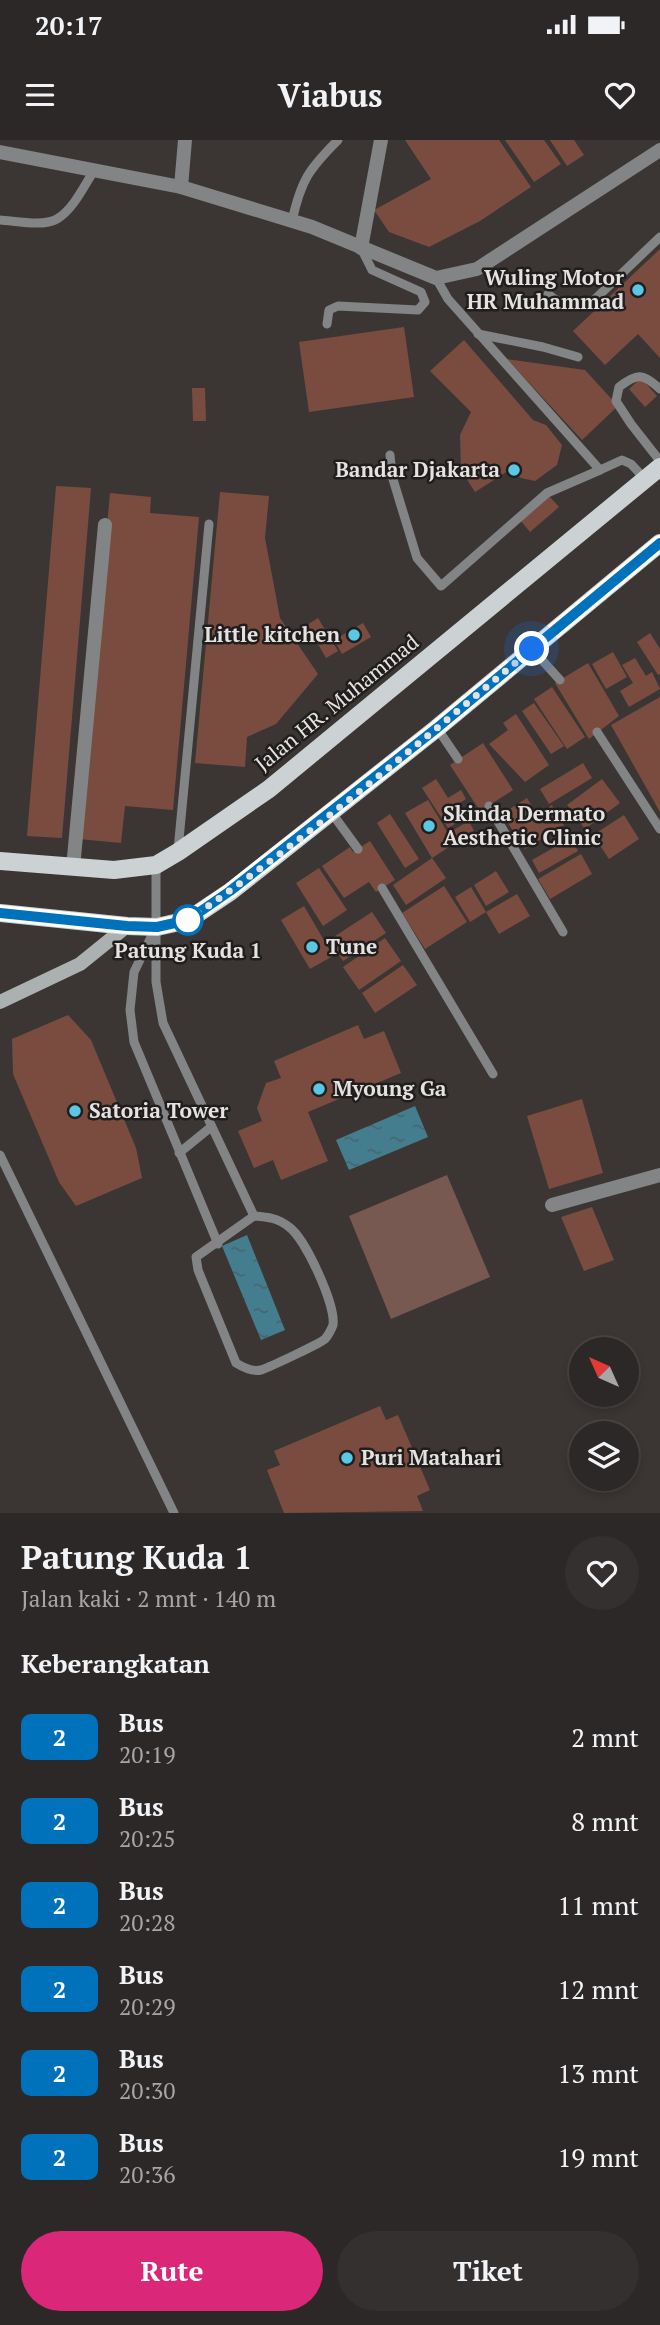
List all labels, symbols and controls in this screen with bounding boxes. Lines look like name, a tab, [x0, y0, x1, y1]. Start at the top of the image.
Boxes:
text: 20:17	[35, 8, 103, 42]
text: Viabus	[277, 74, 383, 116]
icon: menu	[21, 76, 59, 114]
icon: heart	[601, 76, 639, 114]
place label: Wuling Motor HR Muhammad	[467, 263, 624, 315]
marker: Wuling Motor HR Muhammad	[630, 282, 646, 298]
place label: Bandar Djakarta	[335, 455, 500, 483]
marker: Bandar Djakarta	[506, 462, 522, 478]
place label: Little kitchen	[204, 620, 340, 648]
street label: Jalan HR. Muhammad	[249, 627, 424, 777]
marker: Little kitchen	[346, 627, 362, 643]
your location	[514, 631, 549, 666]
place label: Skinda Dermato Aesthetic Clinic	[443, 799, 605, 851]
marker: Skinda Dermato Aesthetic Clinic	[421, 818, 437, 834]
marker: Patung Kuda 1	[173, 905, 203, 935]
place label: Tune	[326, 932, 377, 960]
place label: Patung Kuda 1	[114, 936, 262, 964]
marker: Tune	[304, 939, 320, 955]
place label: Myoung Ga	[333, 1074, 447, 1102]
marker: Myoung Ga	[311, 1081, 327, 1097]
place label: Satoria Tower	[89, 1096, 228, 1124]
marker: Satoria Tower	[67, 1103, 83, 1119]
north arrow	[569, 1337, 639, 1407]
map controls	[569, 1337, 639, 1491]
button: layers	[569, 1421, 639, 1491]
place label: Puri Matahari	[361, 1443, 502, 1471]
marker: Puri Matahari	[339, 1450, 355, 1466]
text: Patung Kuda 1	[21, 1535, 252, 1578]
button: heart	[565, 1536, 639, 1610]
text: Jalan kaki · 2 mnt · 140 m	[21, 1583, 276, 1614]
text: Keberangkatan	[21, 1646, 210, 1680]
text: Bus	[119, 1705, 164, 1739]
text: 2 mnt	[571, 1720, 639, 1754]
text: 2	[53, 1721, 66, 1753]
text: 20:19	[119, 1739, 176, 1770]
text: Bus	[119, 1789, 164, 1823]
text: 8 mnt	[571, 1804, 639, 1838]
text: 2	[53, 1805, 66, 1837]
text: 20:25	[119, 1823, 176, 1854]
text: Bus	[119, 1873, 164, 1907]
text: 11 mnt	[557, 1888, 639, 1922]
text: 2	[53, 1889, 66, 1921]
text: 20:28	[119, 1907, 176, 1938]
text: Bus	[119, 1957, 164, 1991]
text: 12 mnt	[557, 1972, 639, 2006]
text: 2	[53, 1973, 66, 2005]
text: 20:29	[119, 1991, 176, 2022]
text: Bus	[119, 2041, 164, 2075]
text: 13 mnt	[557, 2056, 639, 2090]
text: 2	[53, 2057, 66, 2089]
text: 20:30	[119, 2075, 176, 2106]
text: Bus	[119, 2125, 164, 2159]
text: 19 mnt	[557, 2140, 639, 2174]
text: 2	[53, 2141, 66, 2173]
text: 20:36	[119, 2159, 176, 2190]
button: Rute	[21, 2231, 323, 2311]
button: Tiket	[337, 2231, 639, 2311]

